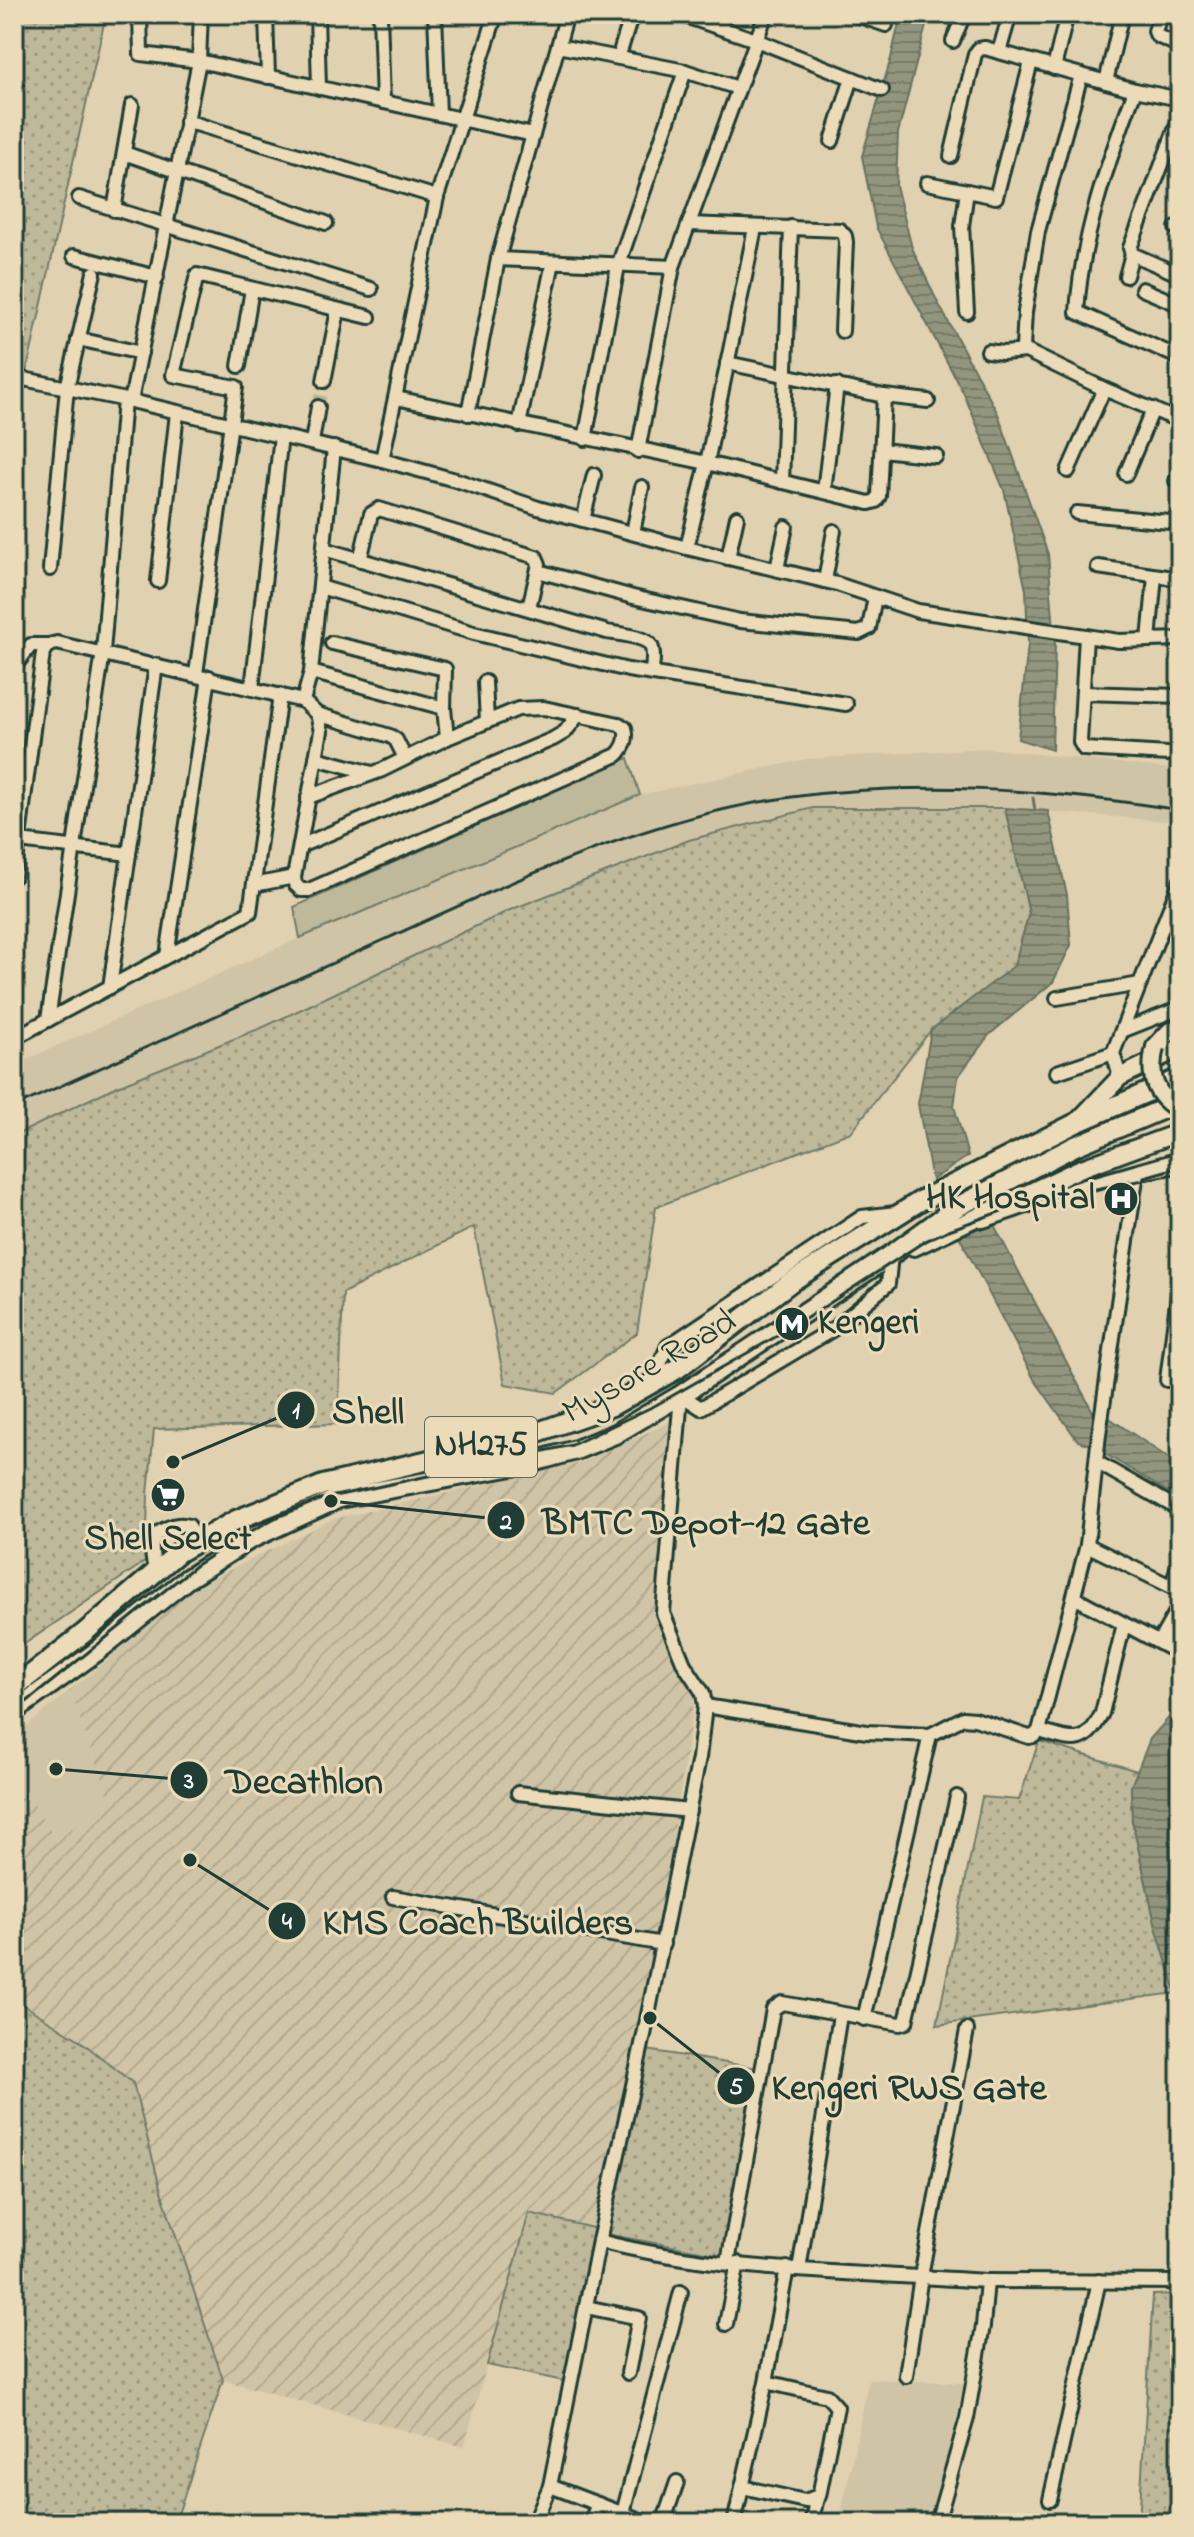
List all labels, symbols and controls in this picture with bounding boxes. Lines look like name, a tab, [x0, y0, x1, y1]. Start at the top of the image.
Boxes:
place label: HK Hospital	[926, 1173, 1095, 1226]
hospital icon: HK Hospital	[1102, 1180, 1140, 1218]
street label: Mysore Road	[553, 1297, 747, 1439]
place label: Kengeri	[818, 1298, 919, 1352]
metro station icon: Kengeri	[773, 1305, 811, 1343]
callout: Shell	[276, 1379, 420, 1441]
text: Shell	[332, 1386, 404, 1442]
text: 1	[292, 1395, 300, 1430]
road number: NH275	[425, 1417, 537, 1477]
supermarket icon: Shell Select	[149, 1476, 187, 1514]
callout: BMTC Depot-12 Gate	[486, 1489, 886, 1551]
text: BMTC Depot-12 Gate	[540, 1497, 871, 1553]
text: 2	[499, 1506, 512, 1541]
place label: Shell Select	[85, 1514, 252, 1567]
callout: Decathlon	[169, 1749, 399, 1811]
text: Decathlon	[223, 1756, 383, 1812]
text: 3	[183, 1765, 194, 1800]
callout: KMS Coach Builders	[267, 1890, 649, 1952]
text: KMS Coach Builders	[323, 1897, 633, 1953]
text: 4	[282, 1906, 292, 1941]
callout: Kengeri RWS Gate	[716, 2055, 1062, 2117]
text: Kengeri RWS Gate	[772, 2062, 1047, 2118]
text: 5	[729, 2071, 743, 2106]

